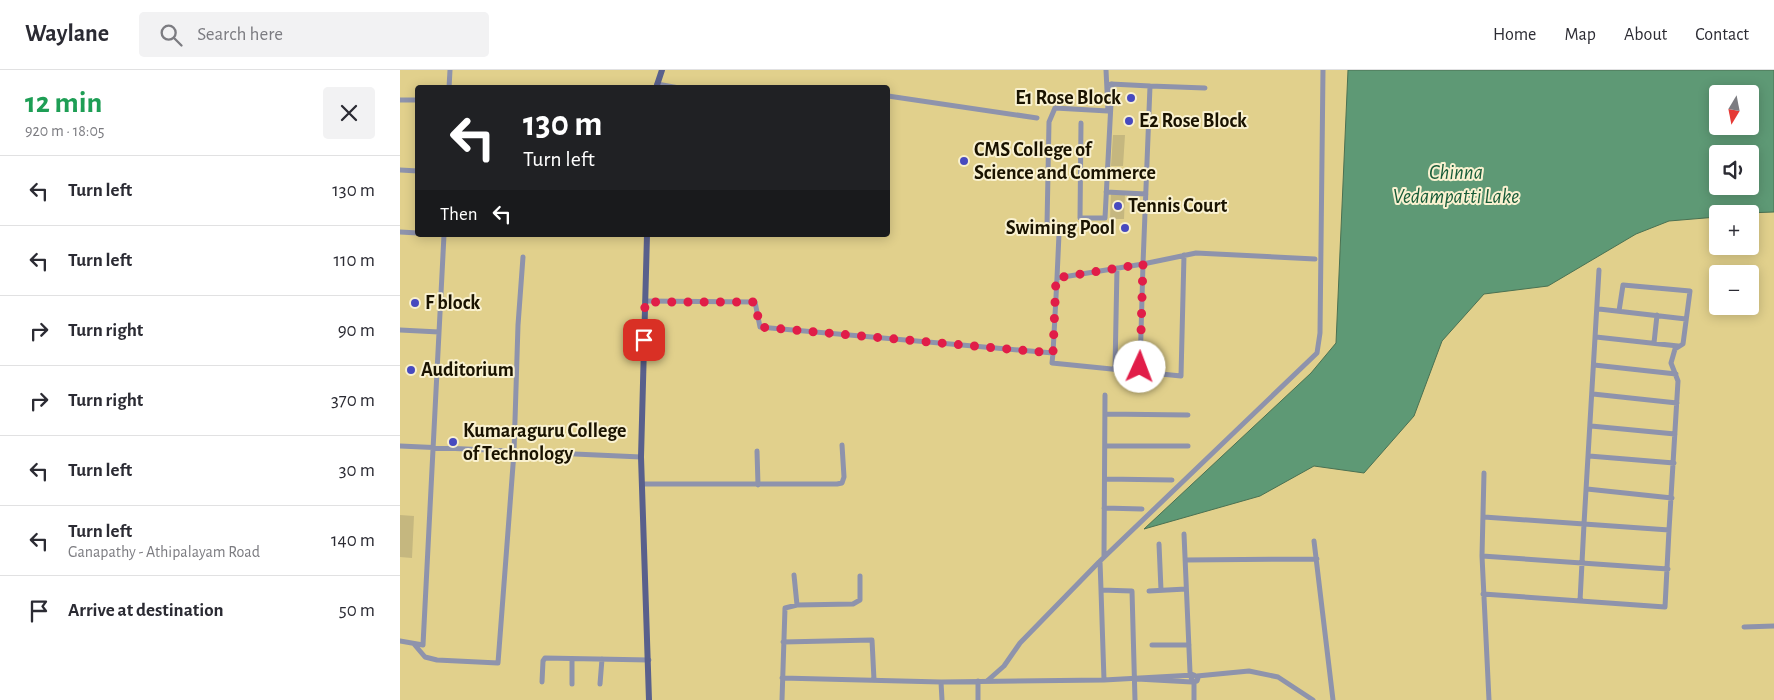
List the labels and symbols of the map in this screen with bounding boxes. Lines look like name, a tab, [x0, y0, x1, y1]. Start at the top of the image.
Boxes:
north arrow	[1709, 85, 1759, 135]
place label: E1 Rose Block	[1015, 88, 1121, 108]
marker: E1 Rose Block	[1125, 92, 1137, 104]
place label: E2 Rose Block	[1139, 111, 1247, 131]
marker: E2 Rose Block	[1123, 115, 1135, 127]
place label: CMS College of Science and Commerce	[974, 140, 1156, 183]
marker: CMS College of Science and Commerce	[958, 155, 970, 167]
water label: Chinna Vedampatti Lake	[1393, 162, 1519, 208]
place label: Tennis Court	[1128, 196, 1227, 216]
marker: Tennis Court	[1112, 200, 1124, 212]
place label: Swiming Pool	[1006, 218, 1115, 238]
marker: Swiming Pool	[1119, 222, 1131, 234]
place label: F block	[425, 293, 480, 313]
marker: F block	[409, 297, 421, 309]
pin	[623, 319, 665, 361]
position arrow	[1113, 340, 1165, 392]
place label: Auditorium	[421, 360, 514, 380]
marker: Auditorium	[405, 364, 417, 376]
place label: Kumaraguru College of Technology	[463, 421, 627, 464]
marker: Kumaraguru College of Technology	[447, 436, 459, 448]

